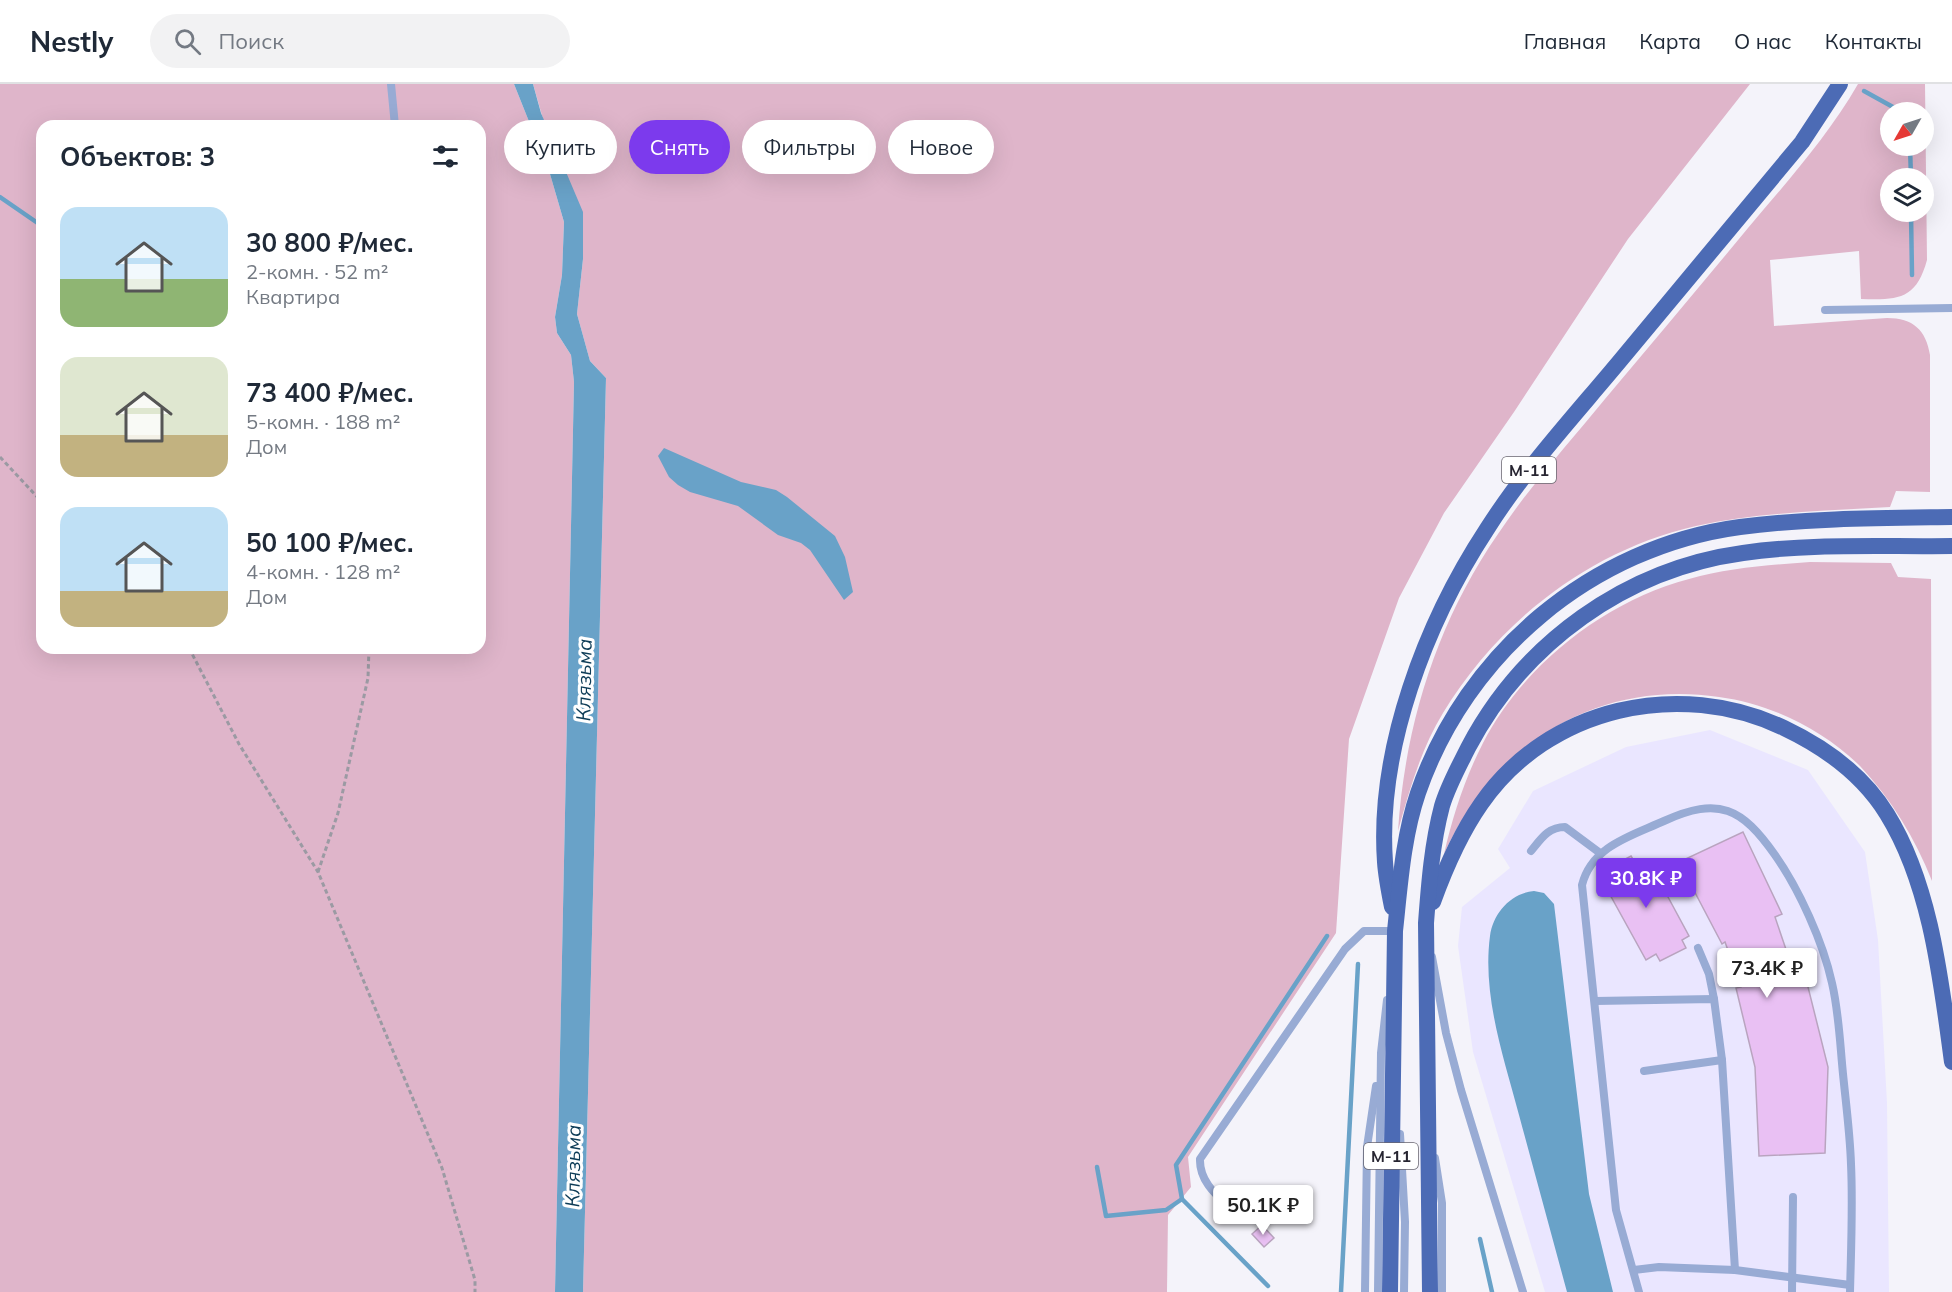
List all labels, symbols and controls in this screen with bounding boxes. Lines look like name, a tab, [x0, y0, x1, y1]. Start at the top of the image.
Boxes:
search box	[150, 14, 570, 68]
text: Nestly	[30, 24, 114, 59]
icon: search	[171, 25, 204, 58]
text: Поиск	[219, 27, 284, 55]
text: Главная	[1524, 28, 1606, 54]
text: Карта	[1639, 28, 1701, 54]
text: О нас	[1734, 28, 1792, 54]
text: Контакты	[1825, 28, 1922, 54]
north arrow	[1880, 102, 1934, 156]
map controls	[1880, 102, 1934, 222]
chip: Купить	[504, 120, 617, 174]
chip: Снять	[629, 120, 730, 174]
chip: Фильтры	[742, 120, 876, 174]
chip: Новое	[888, 120, 994, 174]
text: Объектов: 3	[60, 140, 215, 173]
icon: filters	[429, 140, 462, 173]
button: layers	[1880, 168, 1934, 222]
text: 30 800 ₽/мес.	[246, 226, 413, 259]
icon: home	[108, 231, 180, 303]
text: 2-комн. · 52 m²	[246, 259, 388, 284]
text: Квартира	[246, 284, 340, 309]
text: 73 400 ₽/мес.	[246, 376, 413, 409]
icon: home	[108, 381, 180, 453]
text: 5-комн. · 188 m²	[246, 409, 400, 434]
text: Дом	[246, 434, 287, 459]
road number: М-11	[1502, 457, 1556, 483]
text: 50 100 ₽/мес.	[246, 526, 413, 559]
icon: home	[108, 531, 180, 603]
text: 4-комн. · 128 m²	[246, 559, 400, 584]
text: Дом	[246, 584, 287, 609]
water label: Клязьма	[570, 638, 597, 722]
pin: 30.8K ₽	[1591, 858, 1701, 909]
text: 30.8K ₽	[1610, 865, 1682, 890]
pin: 73.4K ₽	[1712, 948, 1822, 999]
text: 73.4K ₽	[1731, 955, 1803, 980]
water label: Клязьма	[559, 1124, 586, 1208]
road number: М-11	[1364, 1143, 1418, 1169]
pin: 50.1K ₽	[1208, 1185, 1318, 1236]
text: 50.1K ₽	[1227, 1192, 1299, 1217]

